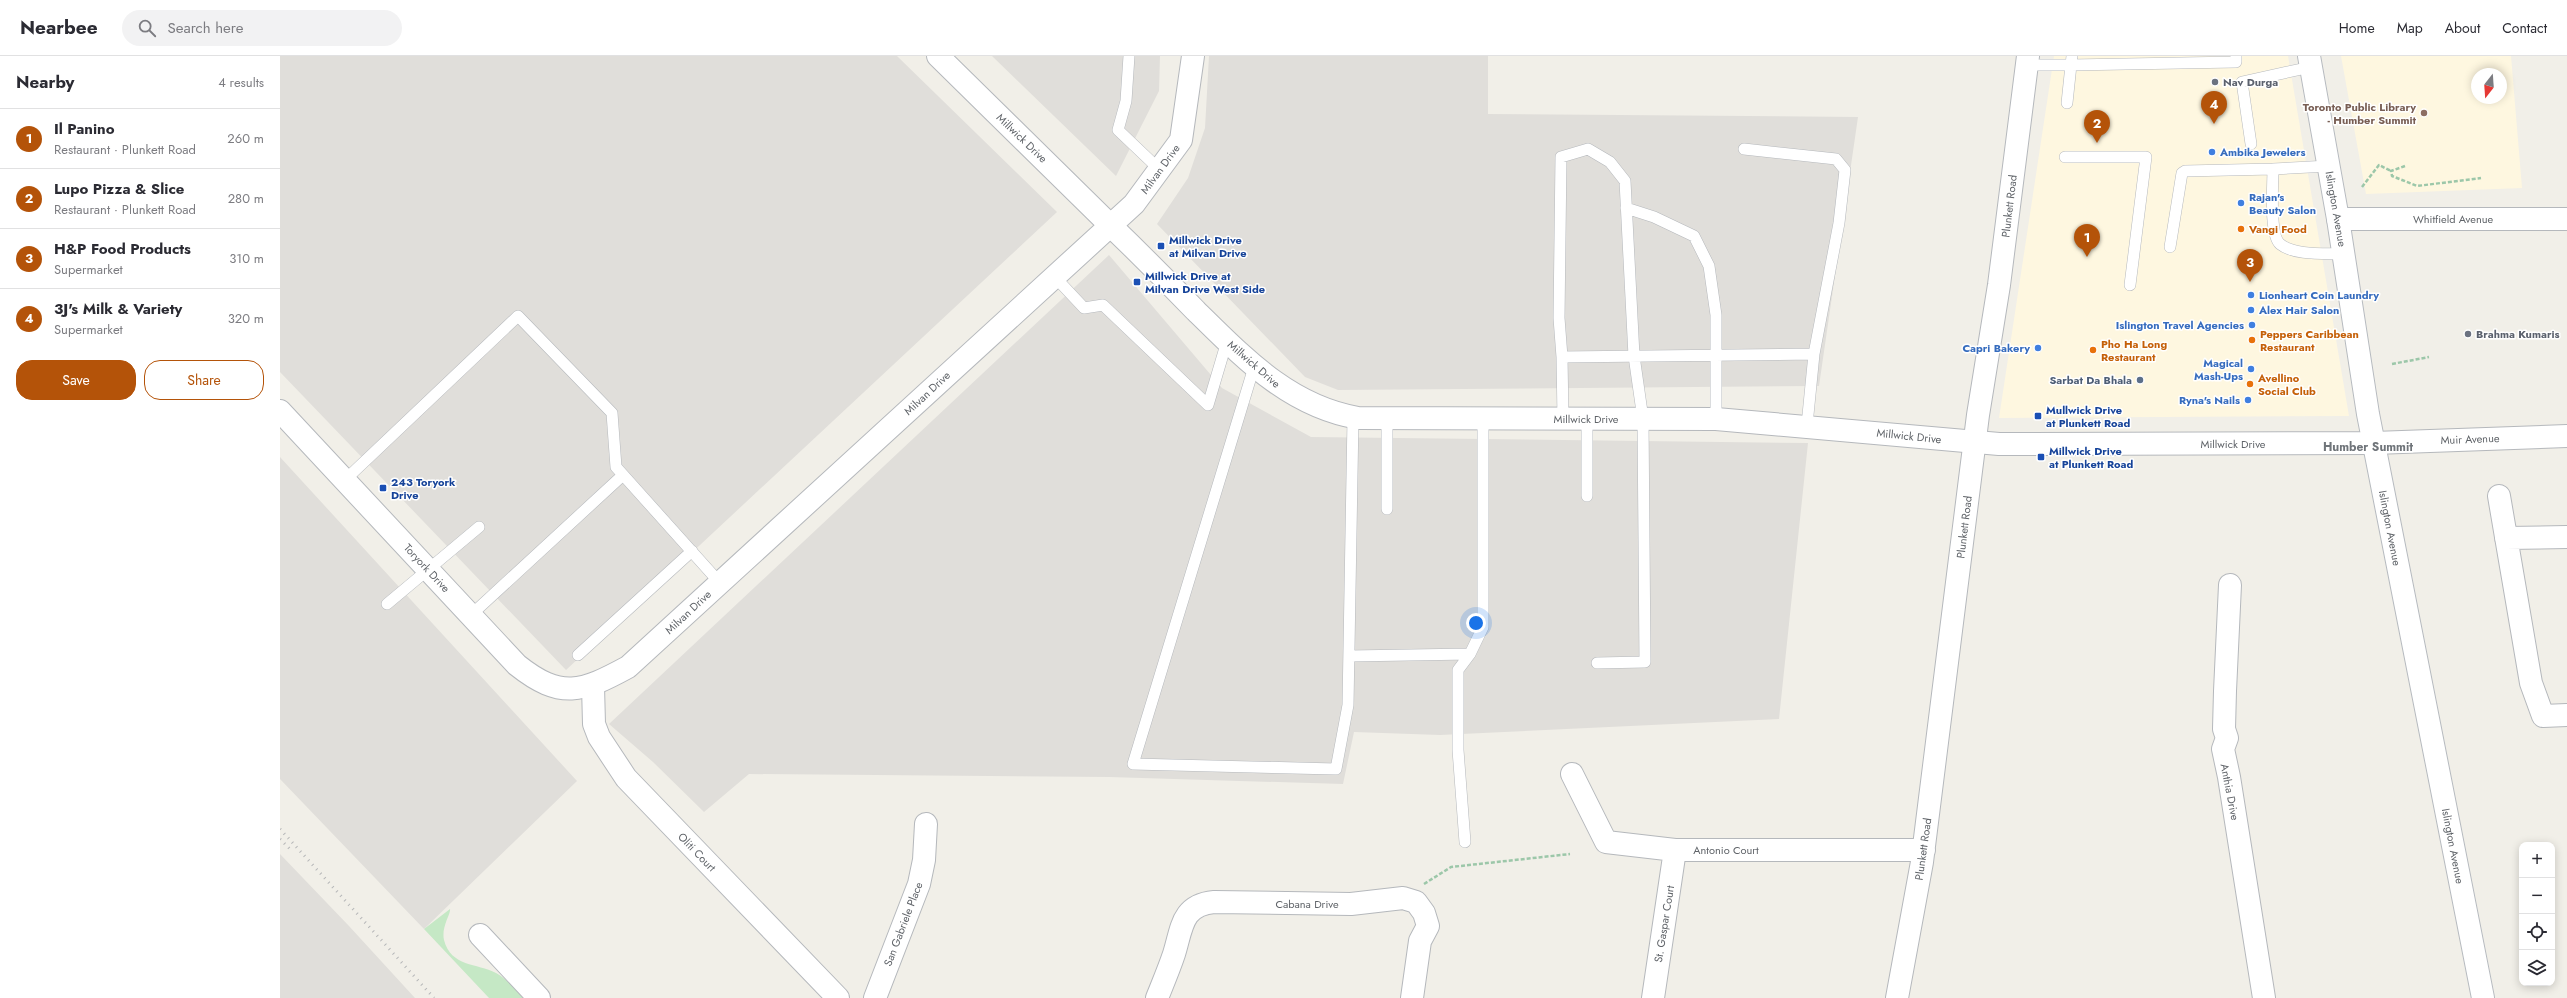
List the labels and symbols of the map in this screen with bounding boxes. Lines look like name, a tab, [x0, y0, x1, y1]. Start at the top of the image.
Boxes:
north arrow	[2471, 68, 2507, 104]
place label: Nav Durga	[2223, 74, 2278, 90]
marker: Nav Durga	[2210, 77, 2220, 87]
pin: 4	[2201, 91, 2227, 124]
place label: Toronto Public Library - Humber Summit	[2303, 99, 2416, 128]
marker: Toronto Public Library - Humber Summit	[2419, 108, 2429, 118]
street label: Millwick Drive	[993, 110, 1051, 167]
pin: 2	[2084, 110, 2110, 143]
street label: Milvan Drive	[1136, 141, 1184, 197]
place label: Ambika Jewelers	[2219, 144, 2306, 160]
marker: Ambika Jewelers	[2207, 147, 2217, 157]
street label: Islington Avenue	[2321, 170, 2351, 248]
street label: Plunkett Road	[1997, 174, 2021, 238]
place label: Rajan's Beauty Salon	[2249, 189, 2316, 218]
marker: Rajan's Beauty Salon	[2236, 198, 2246, 208]
street label: Whitfield Avenue	[2413, 211, 2493, 227]
place label: Vangi Food	[2248, 221, 2307, 237]
pin: 1	[2074, 224, 2100, 257]
marker: Vangi Food	[2236, 224, 2246, 234]
place label: Millwick Drive at Milvan Drive	[1169, 232, 1246, 261]
marker: Millwick Drive at Milvan Drive	[1156, 241, 1166, 251]
pin: 3	[2237, 249, 2263, 282]
place label: Millwick Drive at Milvan Drive West Side	[1145, 268, 1265, 297]
marker: Millwick Drive at Milvan Drive West Side	[1132, 277, 1142, 287]
place label: Lionheart Coin Laundry	[2259, 287, 2379, 303]
marker: Lionheart Coin Laundry	[2246, 290, 2256, 300]
place label: Alex Hair Salon	[2258, 302, 2339, 318]
marker: Alex Hair Salon	[2246, 305, 2256, 315]
place label: Islington Travel Agencies	[2116, 317, 2244, 333]
marker: Islington Travel Agencies	[2247, 320, 2257, 330]
place label: Peppers Caribbean Restaurant	[2260, 326, 2359, 355]
place label: Brahma Kumaris	[2476, 326, 2559, 342]
marker: Brahma Kumaris	[2463, 329, 2473, 339]
marker: Peppers Caribbean Restaurant	[2247, 335, 2257, 345]
place label: Pho Ha Long Restaurant	[2101, 336, 2167, 365]
street label: Millwick Drive	[1224, 337, 1284, 392]
place label: Capri Bakery	[1962, 340, 2030, 356]
marker: Capri Bakery	[2033, 343, 2043, 353]
marker: Pho Ha Long Restaurant	[2088, 345, 2098, 355]
place label: Magical Mash-Ups	[2194, 355, 2243, 384]
marker: Magical Mash-Ups	[2246, 364, 2256, 374]
street label: Milvan Drive	[900, 367, 954, 419]
place label: Avellino Social Club	[2257, 370, 2316, 399]
place label: Sarbat Da Bhala	[2049, 372, 2132, 388]
marker: Sarbat Da Bhala	[2135, 375, 2145, 385]
marker: Avellino Social Club	[2245, 379, 2255, 389]
place label: Ryna's Nails	[2179, 392, 2240, 408]
marker: Ryna's Nails	[2243, 395, 2253, 405]
place label: Mullwick Drive at Plunkett Road	[2046, 402, 2131, 431]
street label: Millwick Drive	[1553, 411, 1619, 427]
marker: Mullwick Drive at Plunkett Road	[2033, 411, 2043, 421]
street label: Millwick Drive	[1876, 425, 1942, 447]
street label: Muir Avenue	[2440, 430, 2500, 448]
street label: Millwick Drive	[2200, 436, 2266, 452]
district label: Humber Summit	[2323, 438, 2413, 456]
place label: Millwick Drive at Plunkett Road	[2049, 443, 2134, 472]
marker: Millwick Drive at Plunkett Road	[2036, 452, 2046, 462]
place label: 243 Toryork Drive	[391, 474, 456, 503]
marker: 243 Toryork Drive	[378, 483, 388, 493]
street label: Islington Avenue	[2375, 489, 2405, 567]
street label: Plunkett Road	[1952, 495, 1976, 559]
street label: Toryork Drive	[400, 540, 454, 596]
street label: Milvan Drive	[661, 586, 715, 638]
your location	[1466, 613, 1486, 633]
street label: Anthia Drive	[2217, 762, 2243, 822]
street label: Islington Avenue	[2438, 807, 2468, 885]
street label: Plunkett Road	[1911, 817, 1935, 881]
street label: Oliti Court	[674, 829, 720, 875]
street label: Antonio Court	[1693, 842, 1759, 858]
street label: San Gabriele Place	[880, 879, 927, 968]
street label: St. Gaspar Court	[1650, 884, 1678, 964]
street label: Cabana Drive	[1275, 896, 1339, 912]

